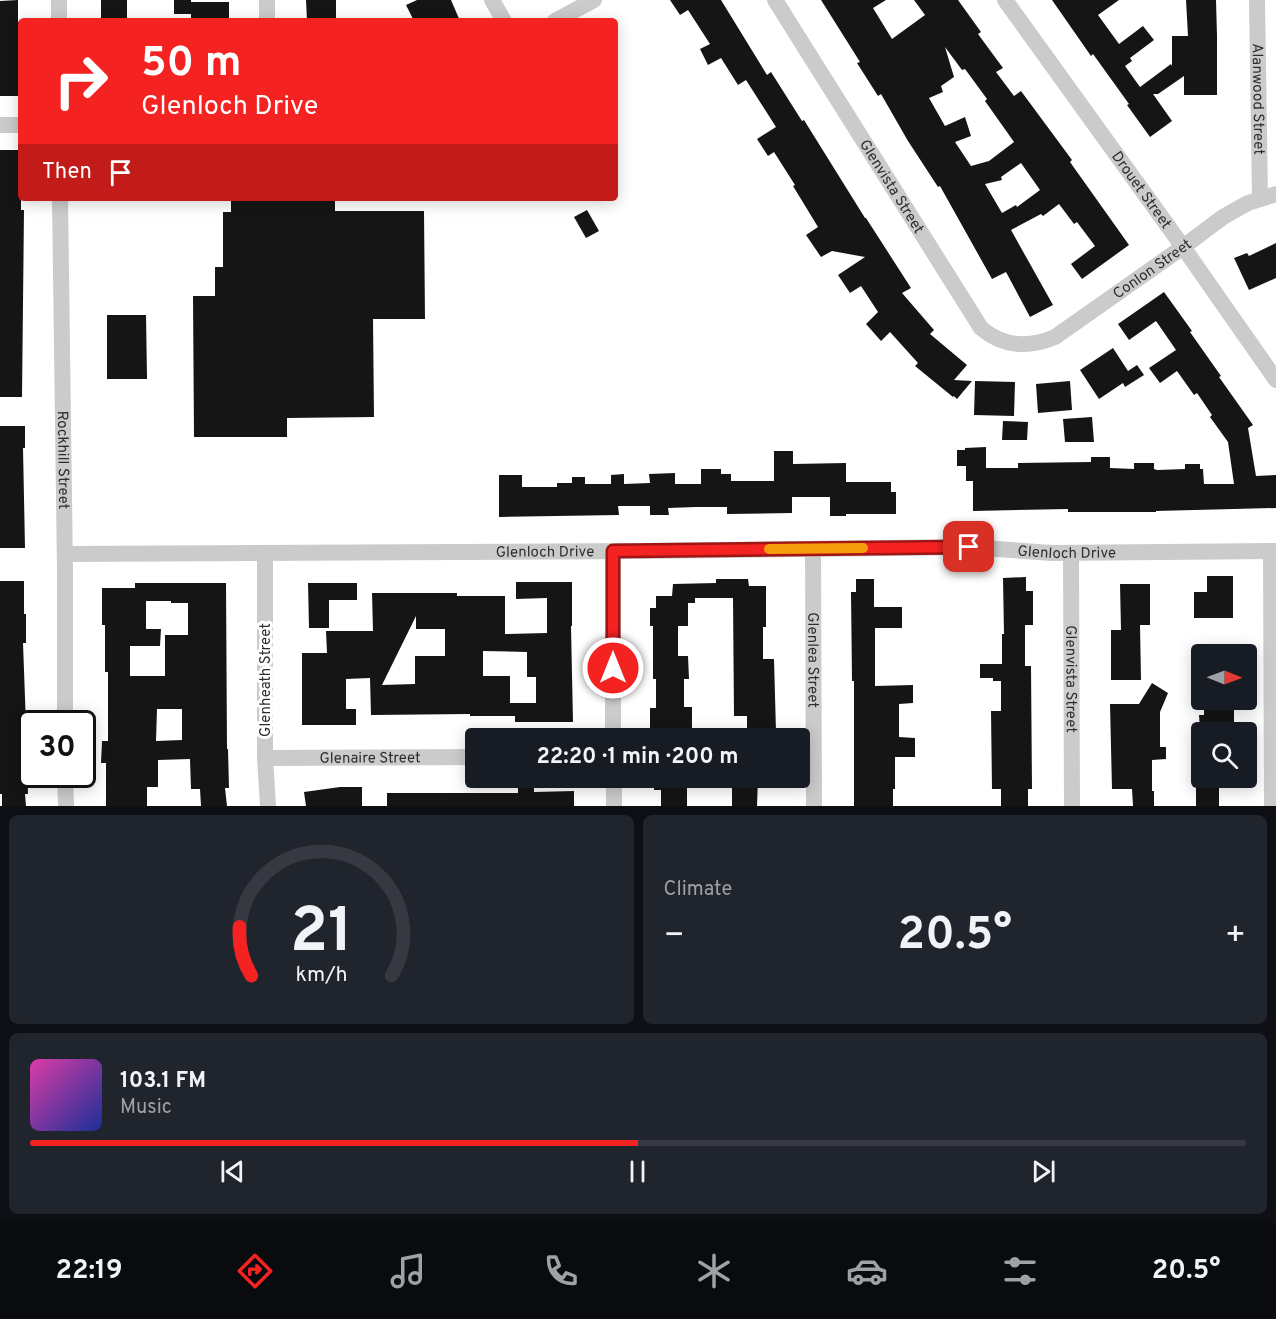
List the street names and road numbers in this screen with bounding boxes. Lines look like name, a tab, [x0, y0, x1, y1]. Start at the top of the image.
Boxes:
street label: Alanwood Street	[1247, 43, 1267, 155]
street label: Glenvista Street	[854, 136, 927, 238]
street label: Drouet Street	[1106, 148, 1175, 233]
street label: Conlon Street	[1110, 236, 1196, 304]
street label: Rockhill Street	[52, 411, 72, 509]
street label: Glenloch Drive	[496, 543, 594, 563]
street label: Glenloch Drive	[1017, 543, 1116, 564]
street label: Glenlea Street	[802, 612, 822, 708]
street label: Glenheath Street	[257, 623, 276, 737]
street label: Glenvista Street	[1060, 625, 1080, 733]
street label: Glenaire Street	[319, 749, 421, 769]

